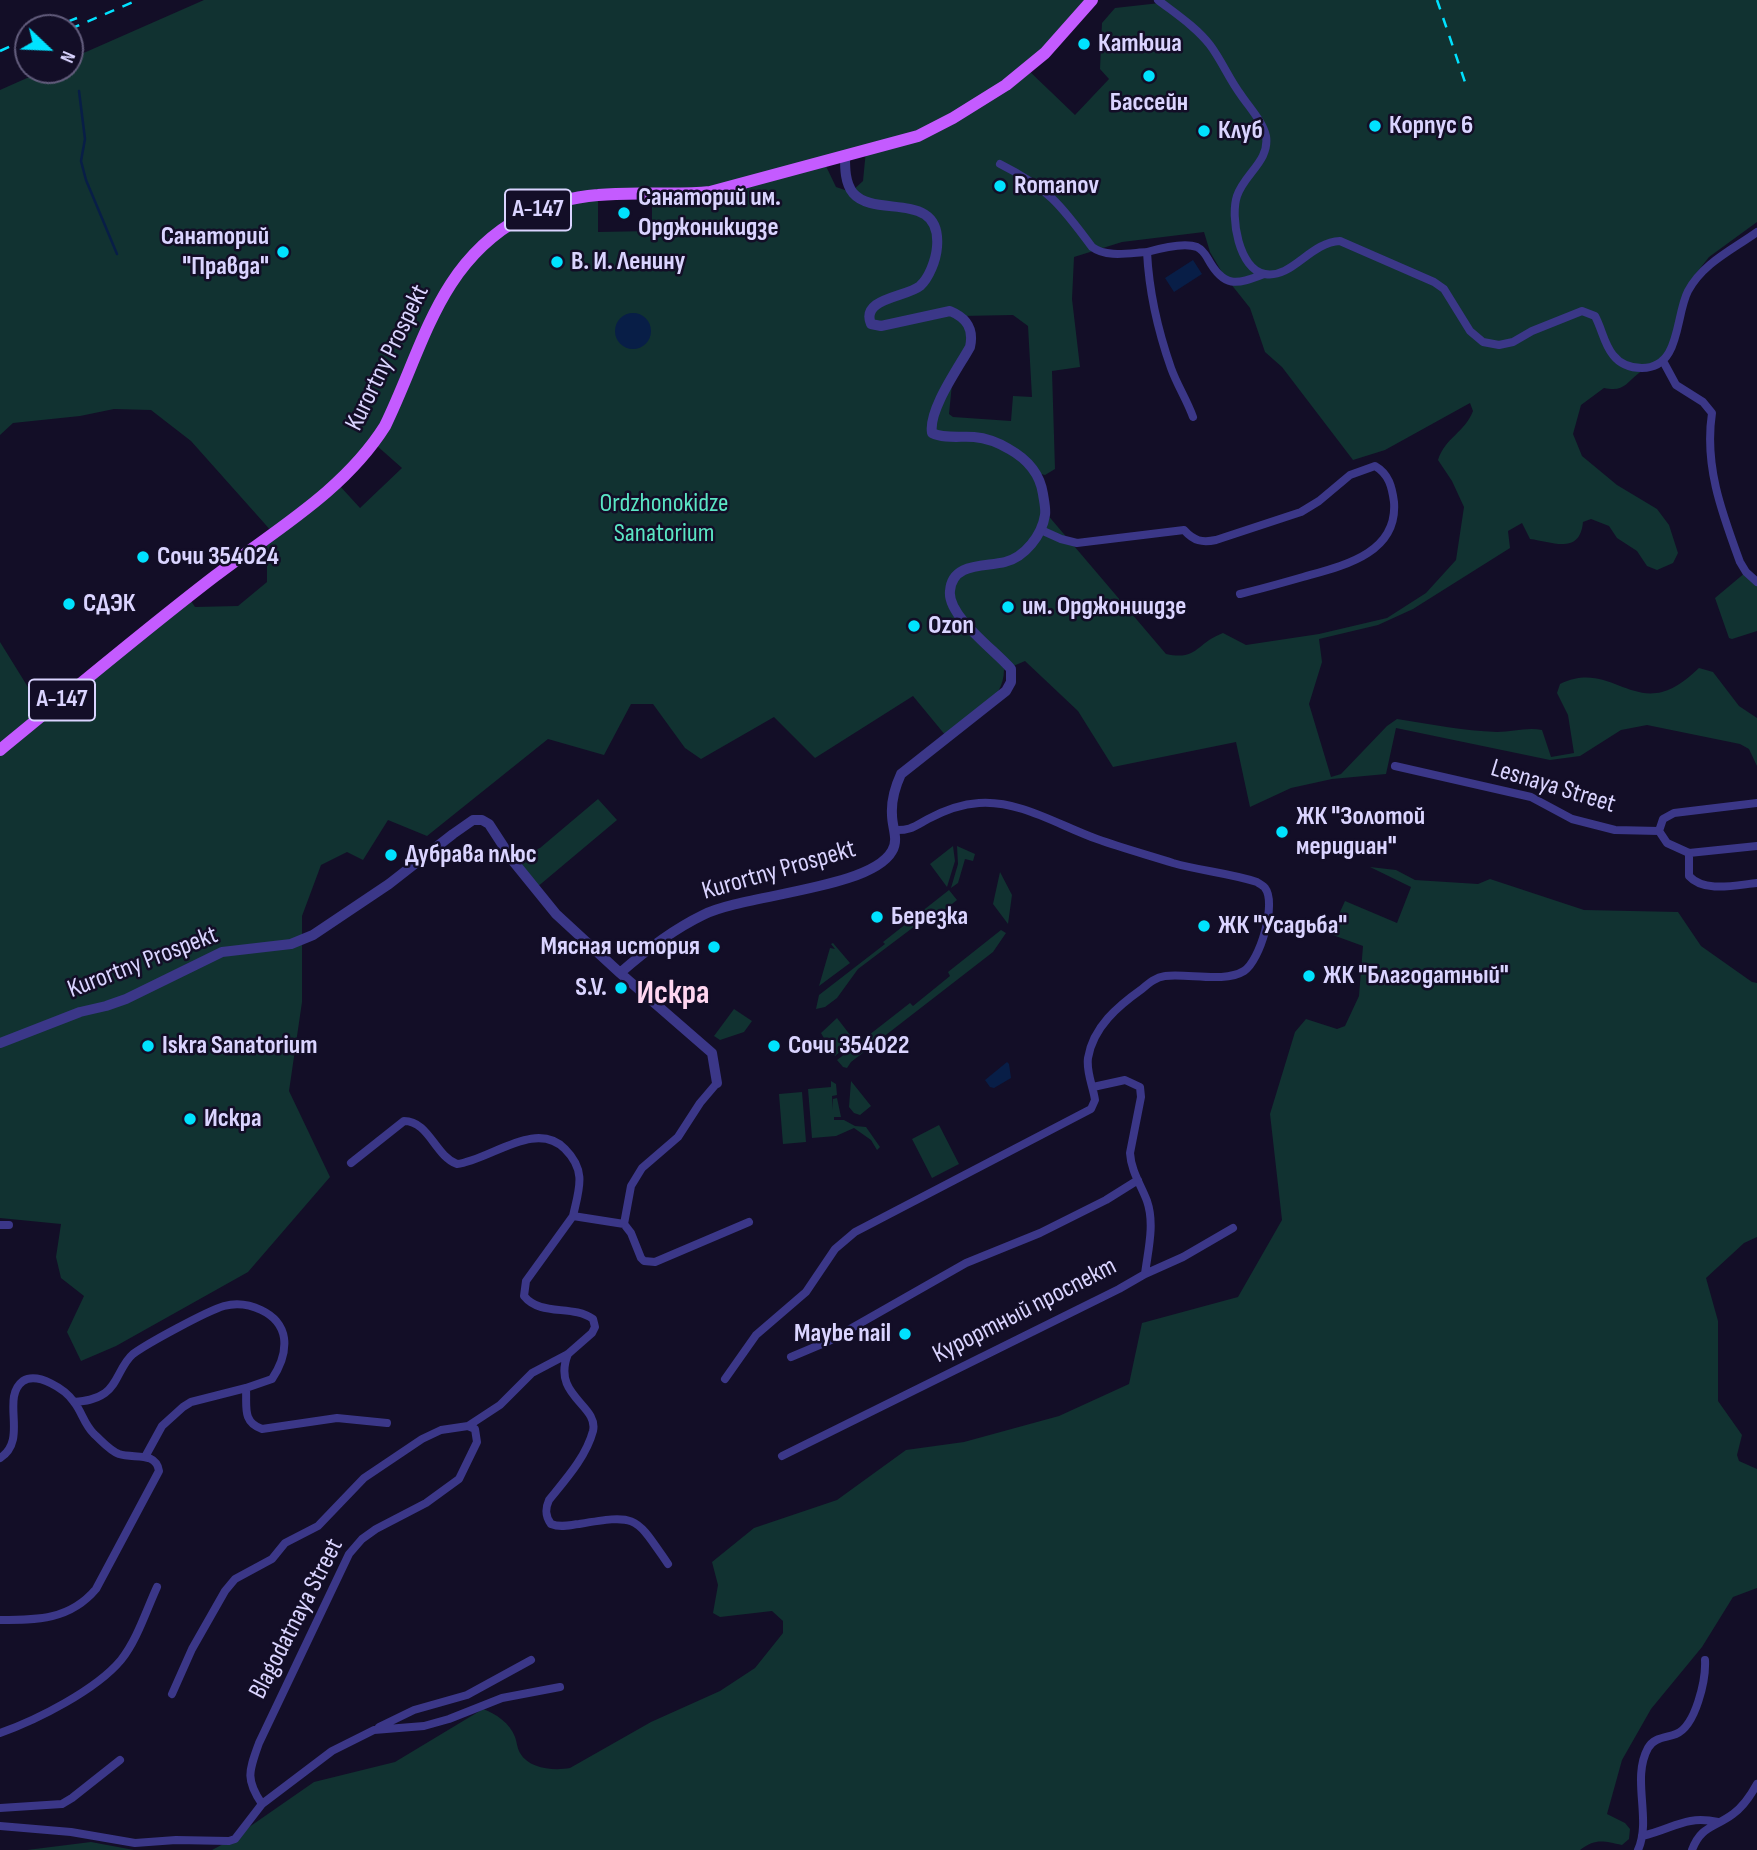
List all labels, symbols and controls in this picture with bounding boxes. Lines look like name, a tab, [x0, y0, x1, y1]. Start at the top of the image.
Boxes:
north arrow	[14, 14, 84, 84]
place label: Катюша	[1098, 28, 1182, 60]
marker: Катюша	[1076, 36, 1092, 52]
text: N	[54, 47, 80, 66]
marker: Бассейн	[1141, 68, 1157, 84]
place label: Бассейн	[1110, 87, 1188, 119]
place label: Корпус 6	[1389, 110, 1473, 142]
place label: Клуб	[1218, 115, 1263, 147]
marker: Корпус 6	[1367, 118, 1383, 134]
marker: Клуб	[1196, 123, 1212, 139]
place label: Romanov	[1014, 170, 1099, 202]
marker: Romanov	[992, 178, 1008, 194]
place label: Санаторий им. Орджоникидзе	[638, 182, 781, 244]
road number: А-147	[505, 190, 571, 230]
marker: Санаторий им. Орджоникидзе	[616, 205, 632, 221]
place label: Санаторий "Правда"	[161, 221, 269, 282]
marker: Санаторий "Правда"	[275, 244, 291, 260]
place label: В. И. Ленину	[571, 246, 685, 278]
marker: В. И. Ленину	[549, 254, 565, 270]
street label: Kurortny Prospekt	[339, 280, 437, 436]
park label: Ordzhonokidze Sanatorium	[600, 488, 728, 550]
place label: Сочи 354024	[157, 541, 279, 573]
marker: Сочи 354024	[135, 549, 151, 565]
place label: СДЭК	[83, 588, 135, 620]
place label: им. Орджониидзе	[1022, 591, 1186, 623]
marker: СДЭК	[61, 596, 77, 612]
marker: им. Орджониидзе	[1000, 599, 1016, 615]
place label: Ozon	[928, 610, 974, 642]
marker: Ozon	[906, 618, 922, 634]
road number: А-147	[29, 680, 95, 720]
street label: Lesnaya Street	[1487, 753, 1619, 821]
place label: ЖК "Золотой меридиан"	[1296, 801, 1425, 862]
marker: ЖК "Золотой меридиан"	[1274, 824, 1290, 840]
street label: Kurortny Prospekt	[699, 834, 859, 908]
place label: Дубрава плюс	[405, 839, 537, 871]
marker: Дубрава плюс	[383, 847, 399, 863]
place label: Березка	[891, 901, 968, 933]
marker: Березка	[869, 909, 885, 925]
place label: ЖК "Усадьба"	[1218, 910, 1347, 942]
marker: ЖК "Усадьба"	[1196, 918, 1212, 934]
street label: Kurortny Prospekt	[64, 920, 222, 1006]
place label: Мясная история	[540, 931, 700, 963]
marker: Мясная история	[706, 939, 722, 955]
place label: ЖК "Благодатный"	[1323, 960, 1509, 992]
marker: ЖК "Благодатный"	[1301, 968, 1317, 984]
place label: S.V.	[575, 972, 607, 1004]
district label: Искра	[636, 975, 710, 1015]
marker: S.V.	[613, 980, 629, 996]
place label: Iskra Sanatorium	[162, 1030, 317, 1062]
place label: Сочи 354022	[788, 1030, 909, 1062]
marker: Iskra Sanatorium	[140, 1038, 156, 1054]
marker: Сочи 354022	[766, 1038, 782, 1054]
place label: Искра	[204, 1103, 262, 1135]
marker: Искра	[182, 1111, 198, 1127]
street label: Курортный проспект	[928, 1251, 1122, 1371]
place label: Maybe nail	[794, 1318, 891, 1350]
marker: Maybe nail	[897, 1326, 913, 1342]
street label: Blagodatnaya Street	[243, 1534, 351, 1704]

